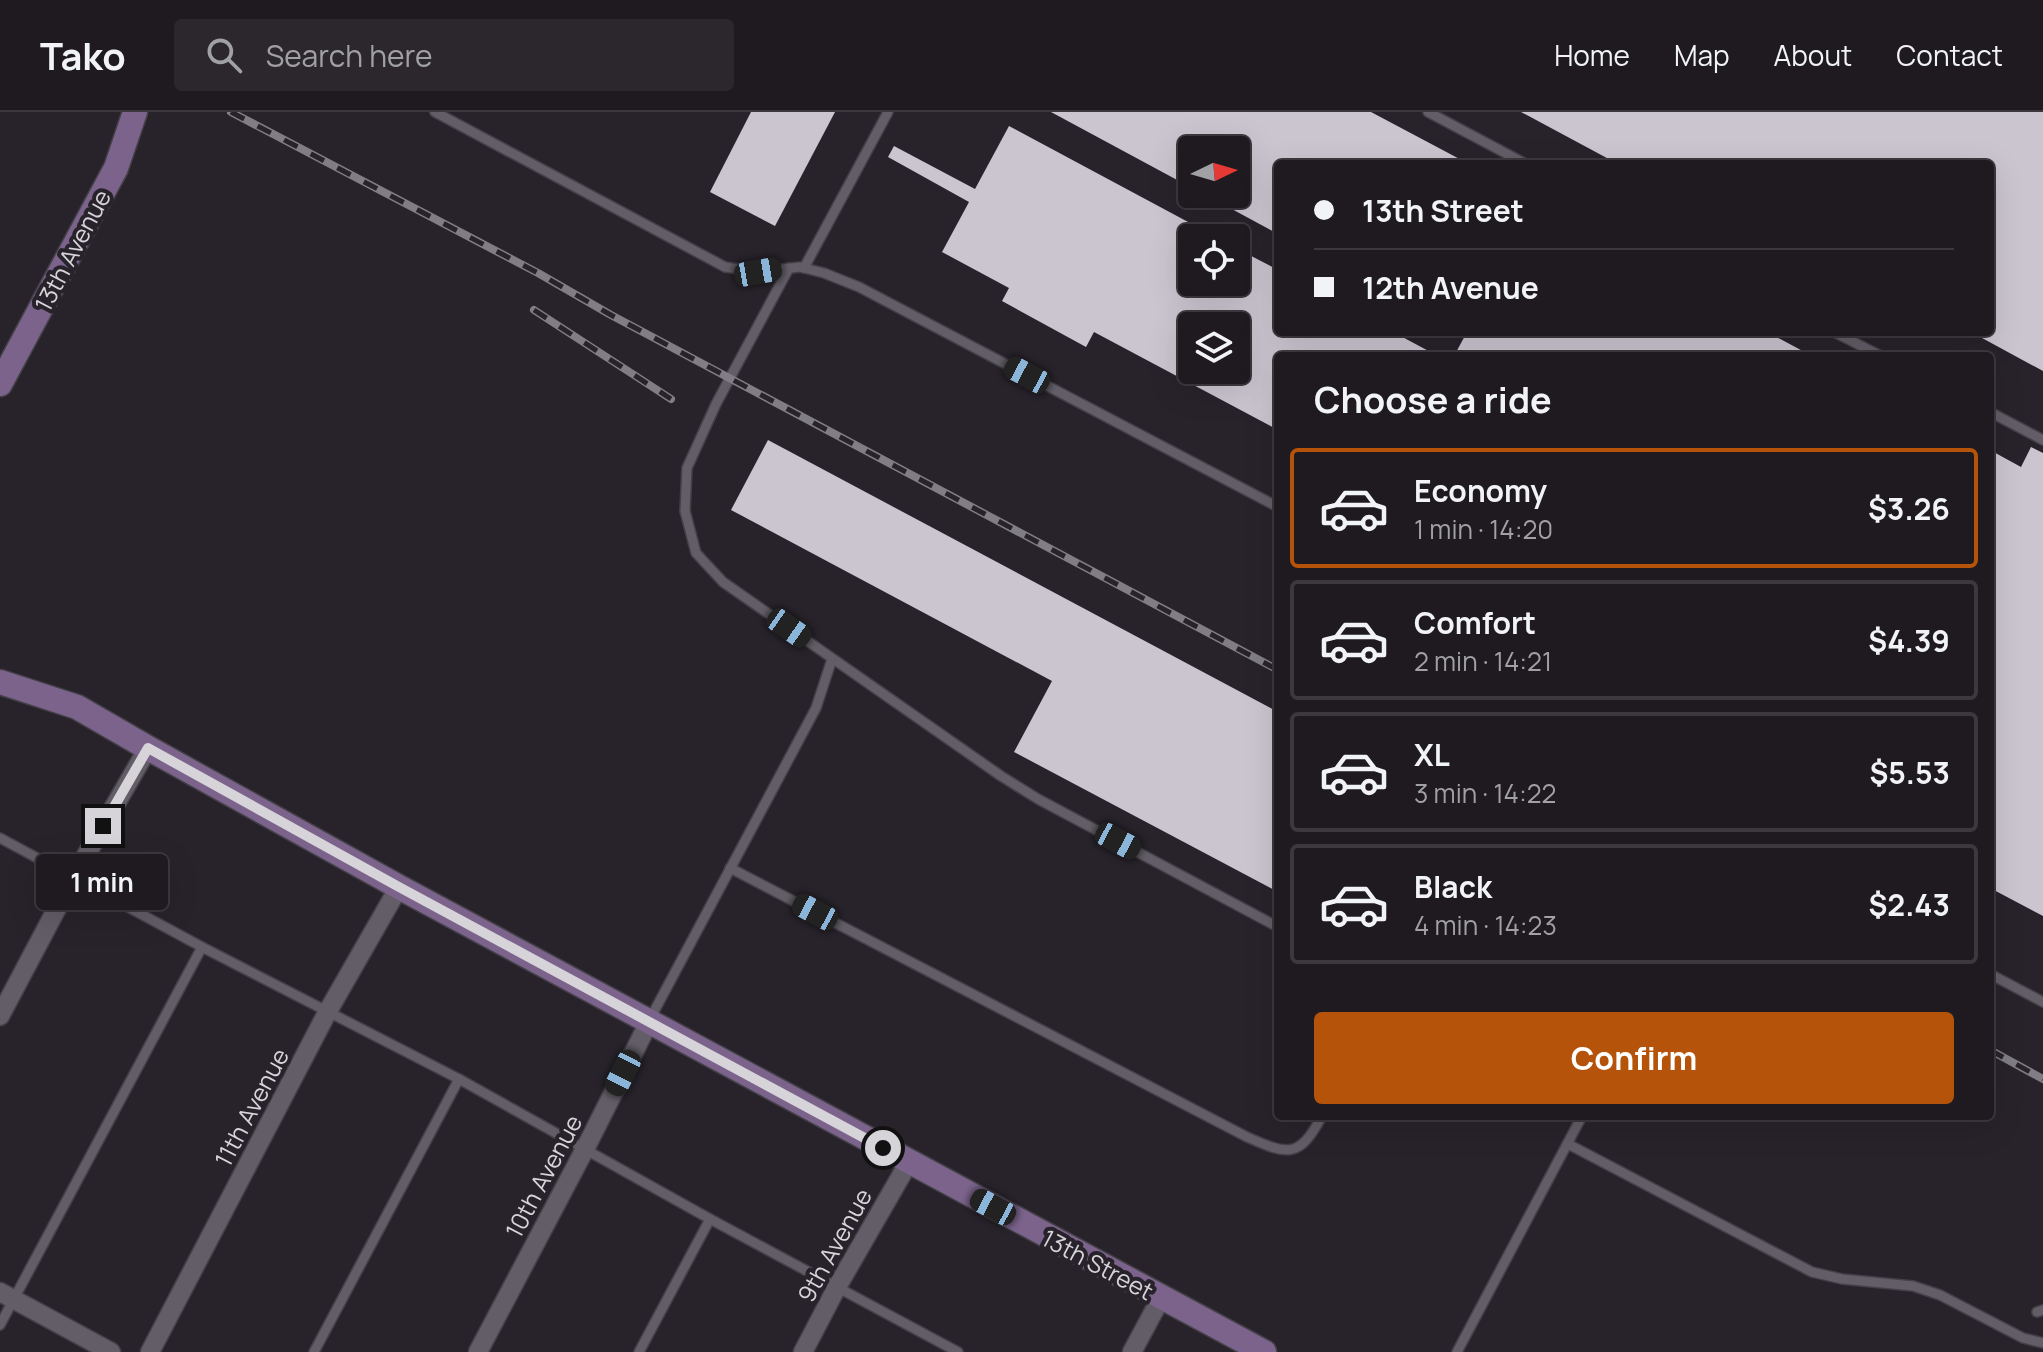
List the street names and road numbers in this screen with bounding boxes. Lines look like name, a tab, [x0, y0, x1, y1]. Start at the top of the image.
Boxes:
street label: 13th Avenue	[26, 183, 118, 317]
street label: 11th Avenue	[206, 1042, 296, 1172]
street label: 10th Avenue	[497, 1109, 589, 1243]
street label: 9th Avenue	[789, 1182, 879, 1308]
street label: 13th Street	[1036, 1221, 1160, 1307]

